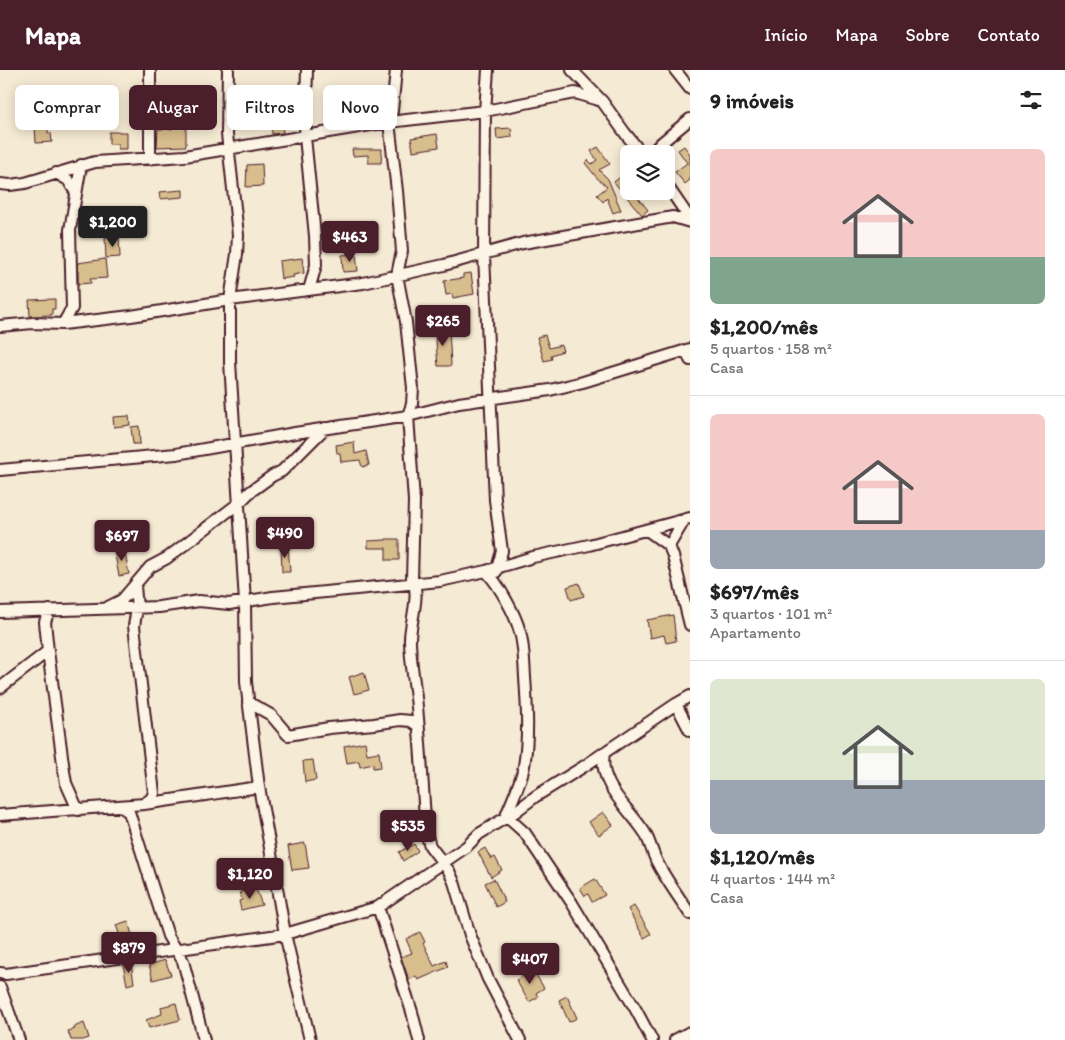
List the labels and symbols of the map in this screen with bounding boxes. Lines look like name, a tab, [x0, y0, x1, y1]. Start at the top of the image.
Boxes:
pin: $1,200	[72, 206, 154, 248]
pin: $463	[320, 220, 380, 263]
pin: $265	[413, 304, 473, 347]
pin: $490	[255, 516, 315, 559]
pin: $697	[92, 520, 152, 562]
pin: $535	[378, 810, 438, 852]
pin: $1,120	[209, 858, 291, 900]
pin: $879	[99, 932, 159, 974]
pin: $407	[500, 942, 560, 985]

